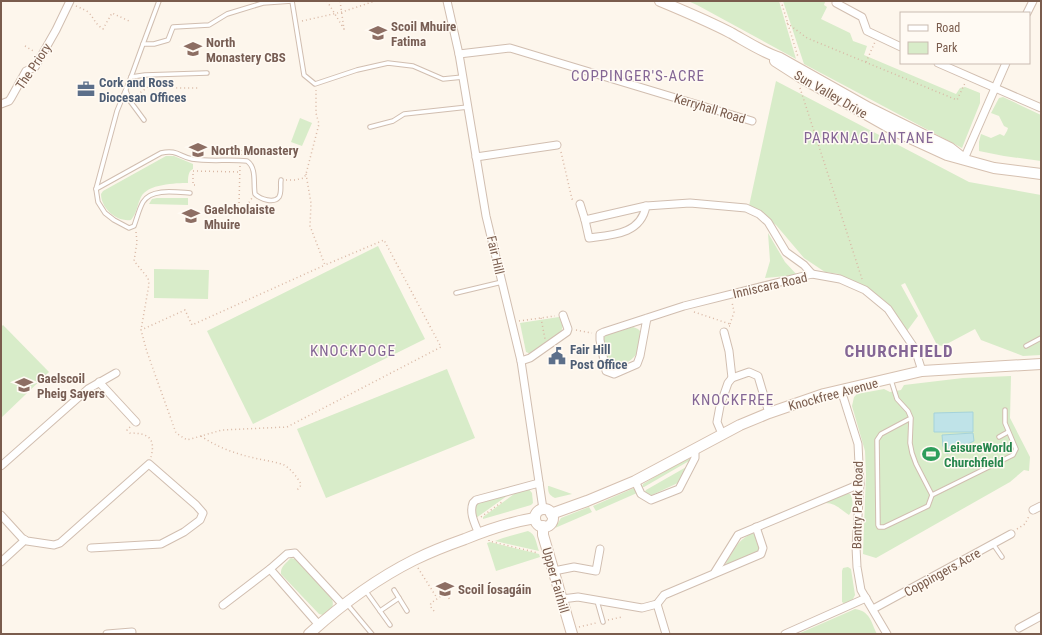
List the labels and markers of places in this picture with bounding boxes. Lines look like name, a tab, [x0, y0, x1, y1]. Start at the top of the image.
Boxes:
place label: Scoil Mhuire Fatima	[391, 19, 456, 49]
school or university icon: Scoil Mhuire Fatima	[368, 23, 388, 43]
place label: North Monastery CBS	[206, 35, 286, 65]
school or university icon: North Monastery CBS	[183, 39, 203, 59]
place label: Cork and Ross Diocesan Offices	[99, 75, 186, 105]
office icon: Cork and Ross Diocesan Offices	[76, 79, 96, 99]
school or university icon: North Monastery	[188, 140, 208, 160]
place label: North Monastery	[211, 143, 299, 158]
place label: Gaelcholaiste Mhuire	[204, 202, 275, 232]
school or university icon: Gaelcholaiste Mhuire	[181, 206, 201, 226]
place label: Fair Hill Post Office	[570, 342, 627, 372]
public building icon: Fair Hill Post Office	[547, 346, 567, 366]
place label: Gaelscoil Pheig Sayers	[37, 371, 105, 401]
school or university icon: Gaelscoil Pheig Sayers	[14, 375, 34, 395]
place label: LeisureWorld Churchfield	[944, 440, 1012, 470]
sports icon: LeisureWorld Churchfield	[921, 444, 941, 464]
school or university icon: Scoil Íosagáin	[435, 579, 455, 599]
place label: Scoil Íosagáin	[458, 582, 531, 597]

